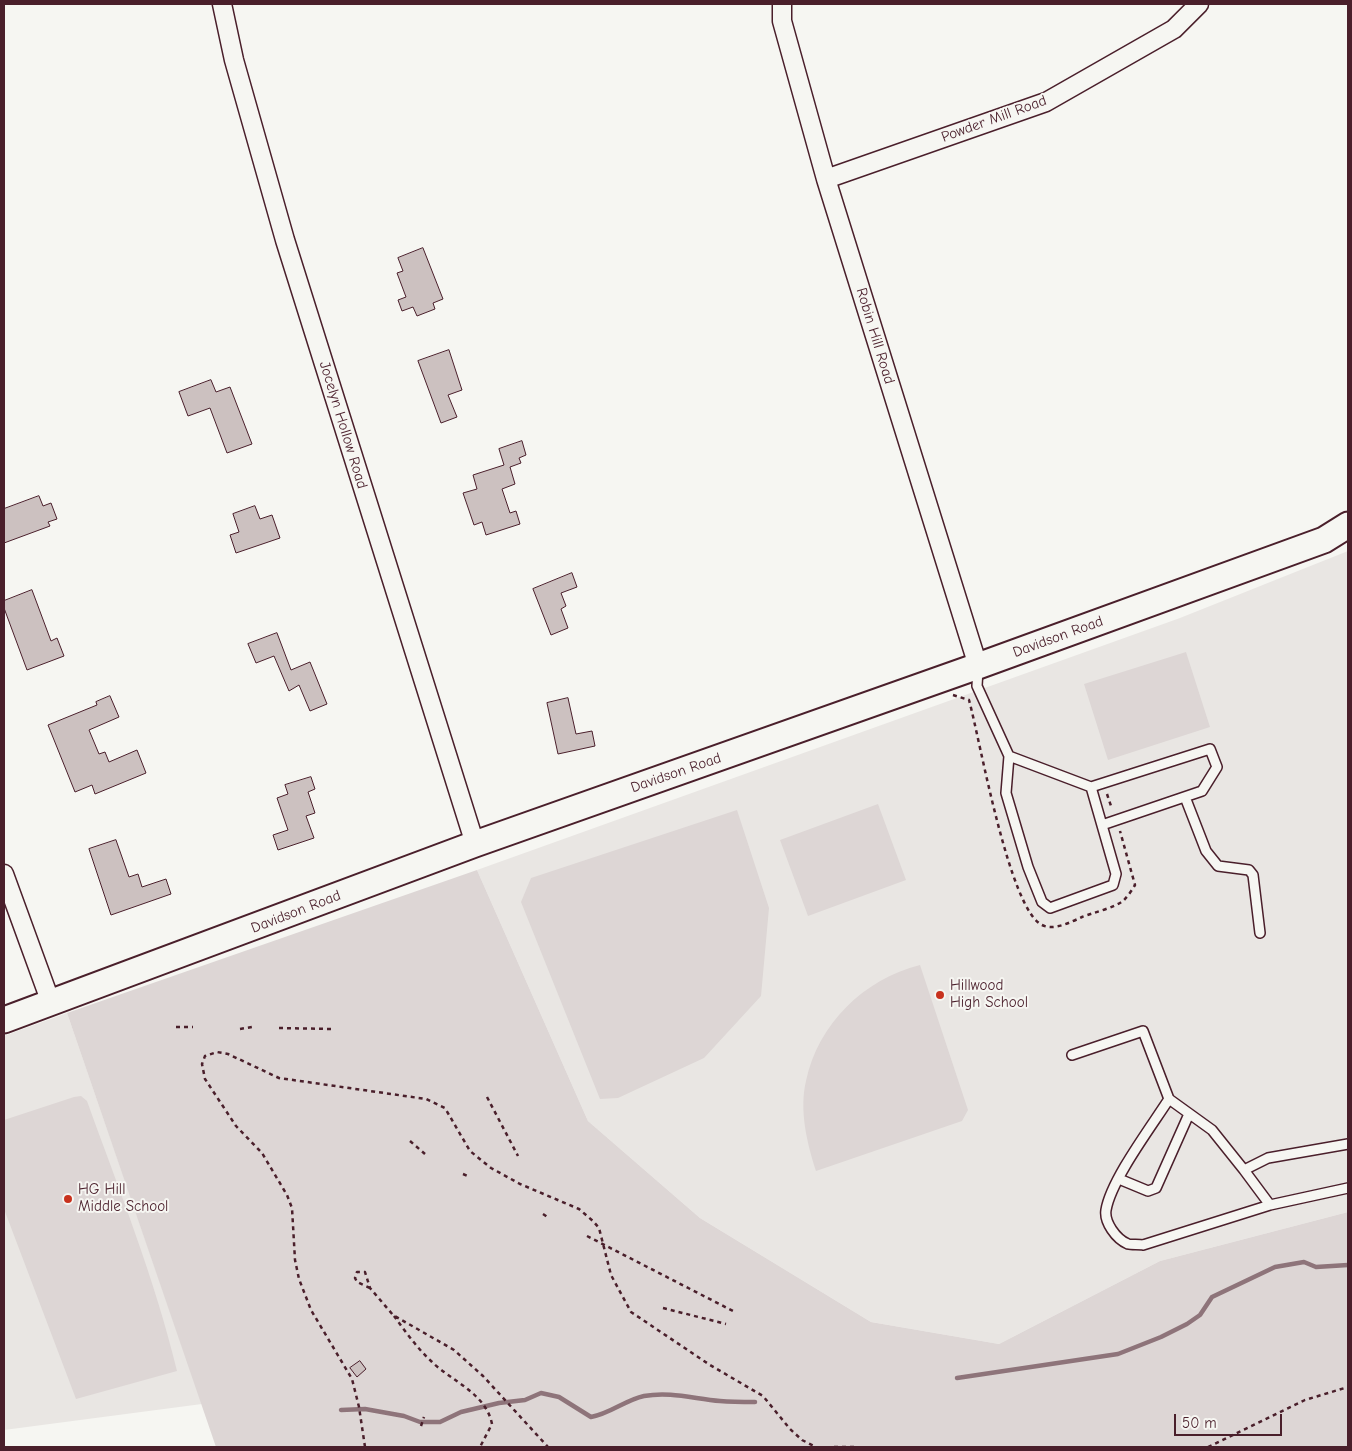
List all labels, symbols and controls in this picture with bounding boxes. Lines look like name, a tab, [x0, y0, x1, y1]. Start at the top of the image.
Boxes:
street label: Powder Mill Road	[939, 92, 1049, 146]
street label: Robin Hill Road	[852, 286, 898, 386]
street label: Jocelyn Hollow Road	[315, 359, 371, 491]
street label: Davidson Road	[1010, 612, 1106, 662]
street label: Davidson Road	[628, 749, 724, 797]
street label: Davidson Road	[249, 887, 343, 937]
place label: Hillwood High School	[950, 977, 1028, 1012]
marker: Hillwood High School	[934, 989, 946, 1001]
place label: HG Hill Middle School	[78, 1181, 168, 1216]
marker: HG Hill Middle School	[62, 1193, 74, 1205]
scale bar	[1177, 1404, 1284, 1436]
text: 50 m	[1182, 1414, 1217, 1432]

